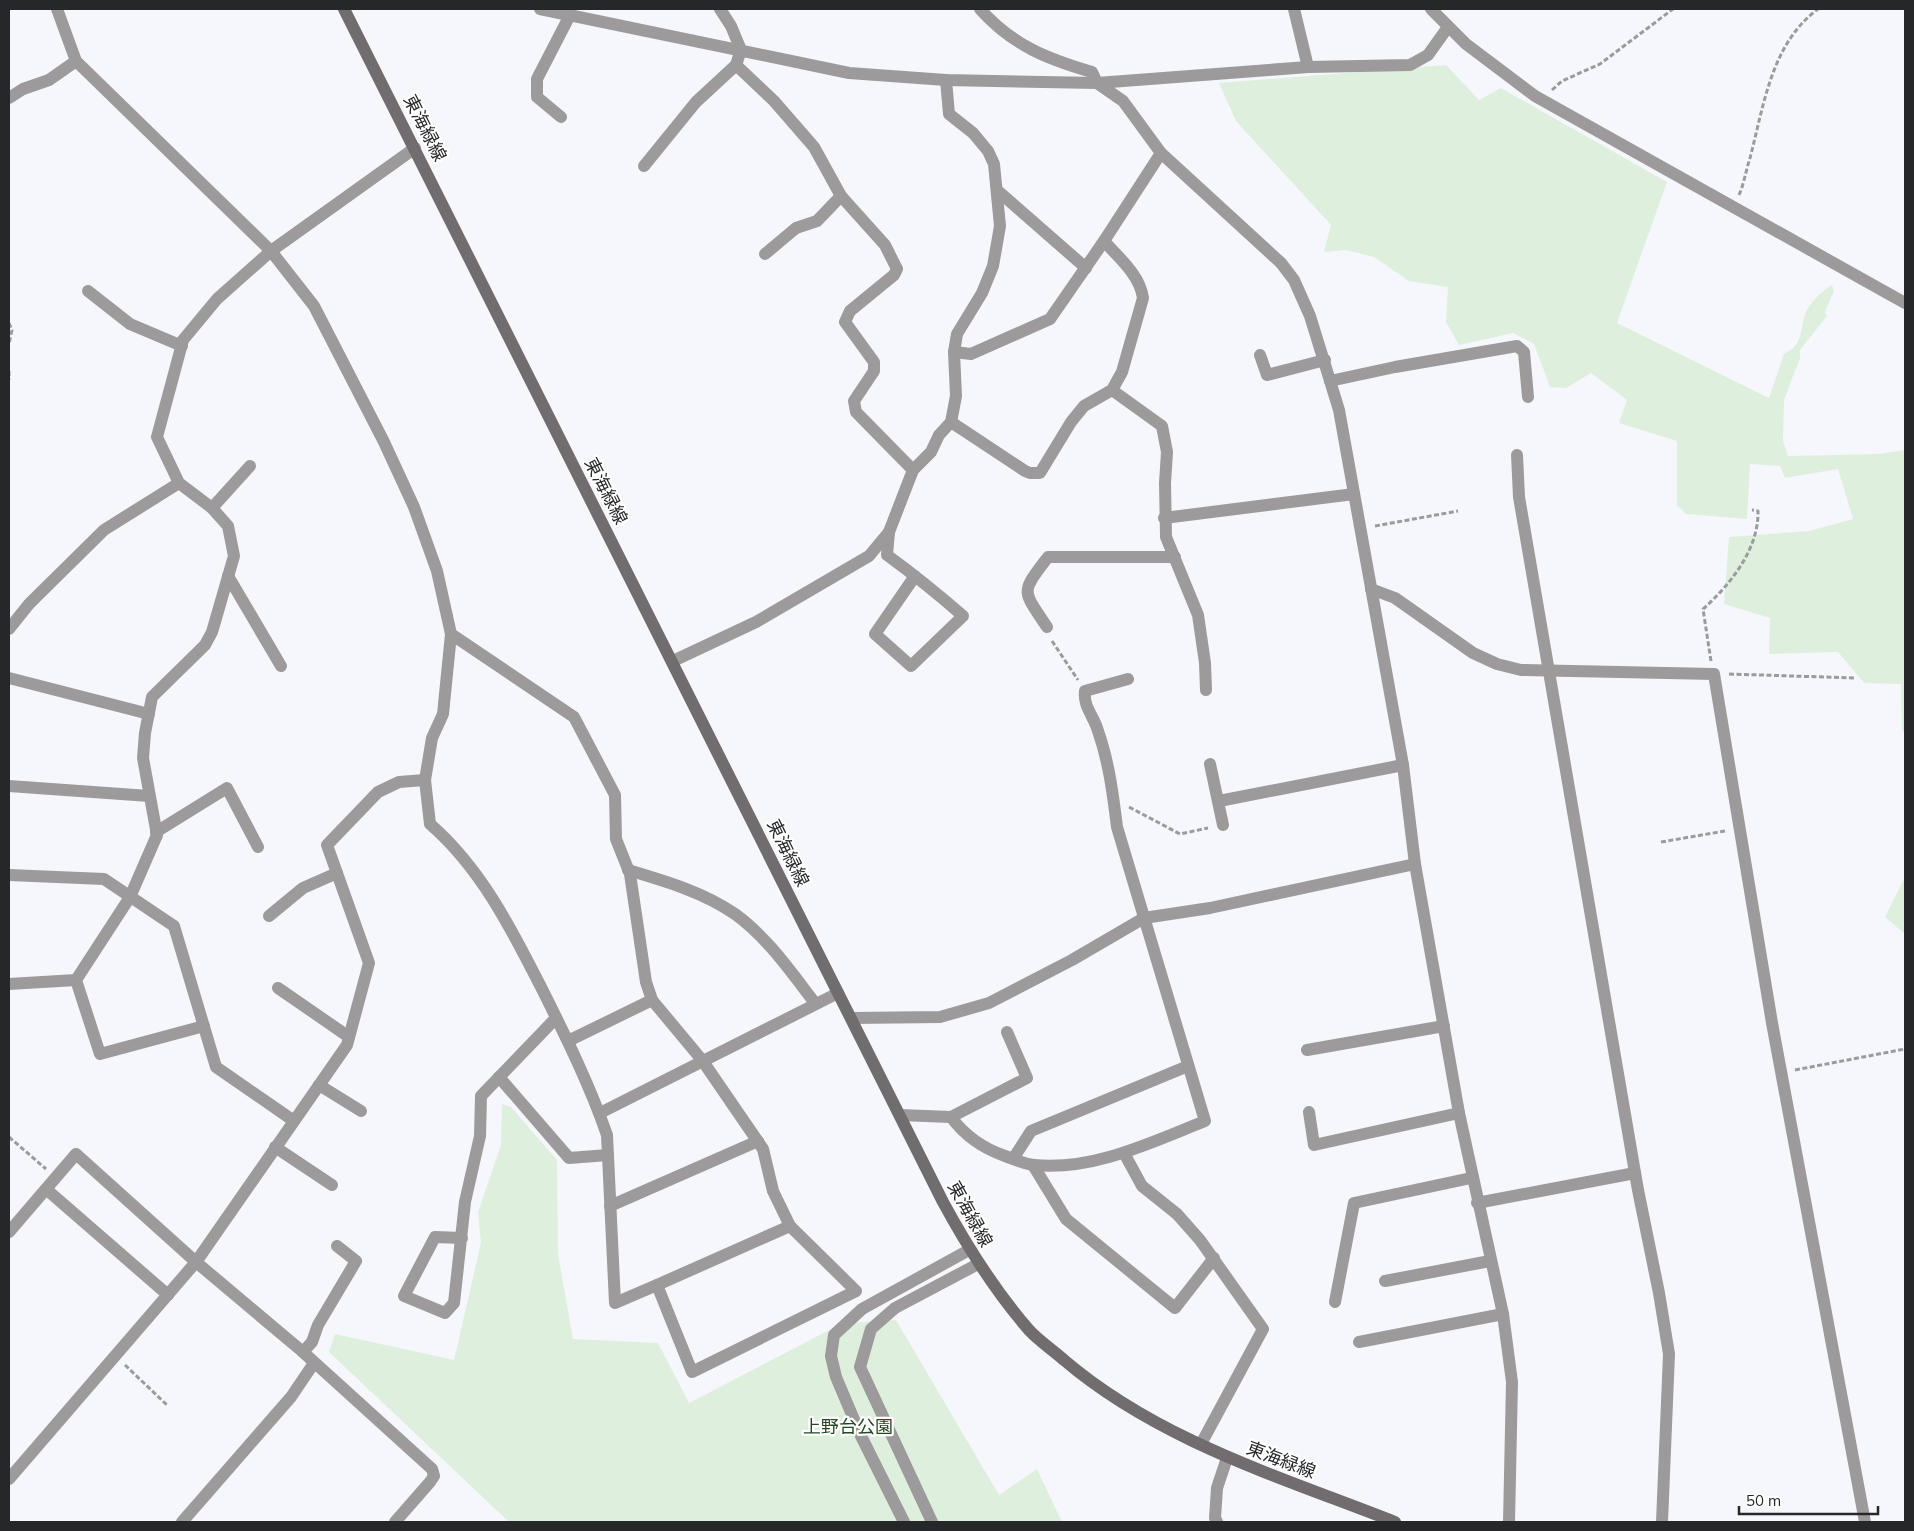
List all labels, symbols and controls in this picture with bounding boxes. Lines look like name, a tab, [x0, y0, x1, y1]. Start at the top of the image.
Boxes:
street label: 東海緑線	[399, 90, 452, 165]
street label: 東海緑線	[580, 453, 633, 528]
street label: 東海緑線	[762, 815, 815, 890]
street label: 東海緑線	[943, 1177, 998, 1251]
park label: 上野台公園	[803, 1415, 893, 1438]
street label: 東海緑線	[1243, 1436, 1319, 1483]
scale bar	[1739, 1484, 1878, 1516]
text: 50 m	[1746, 1491, 1781, 1510]

